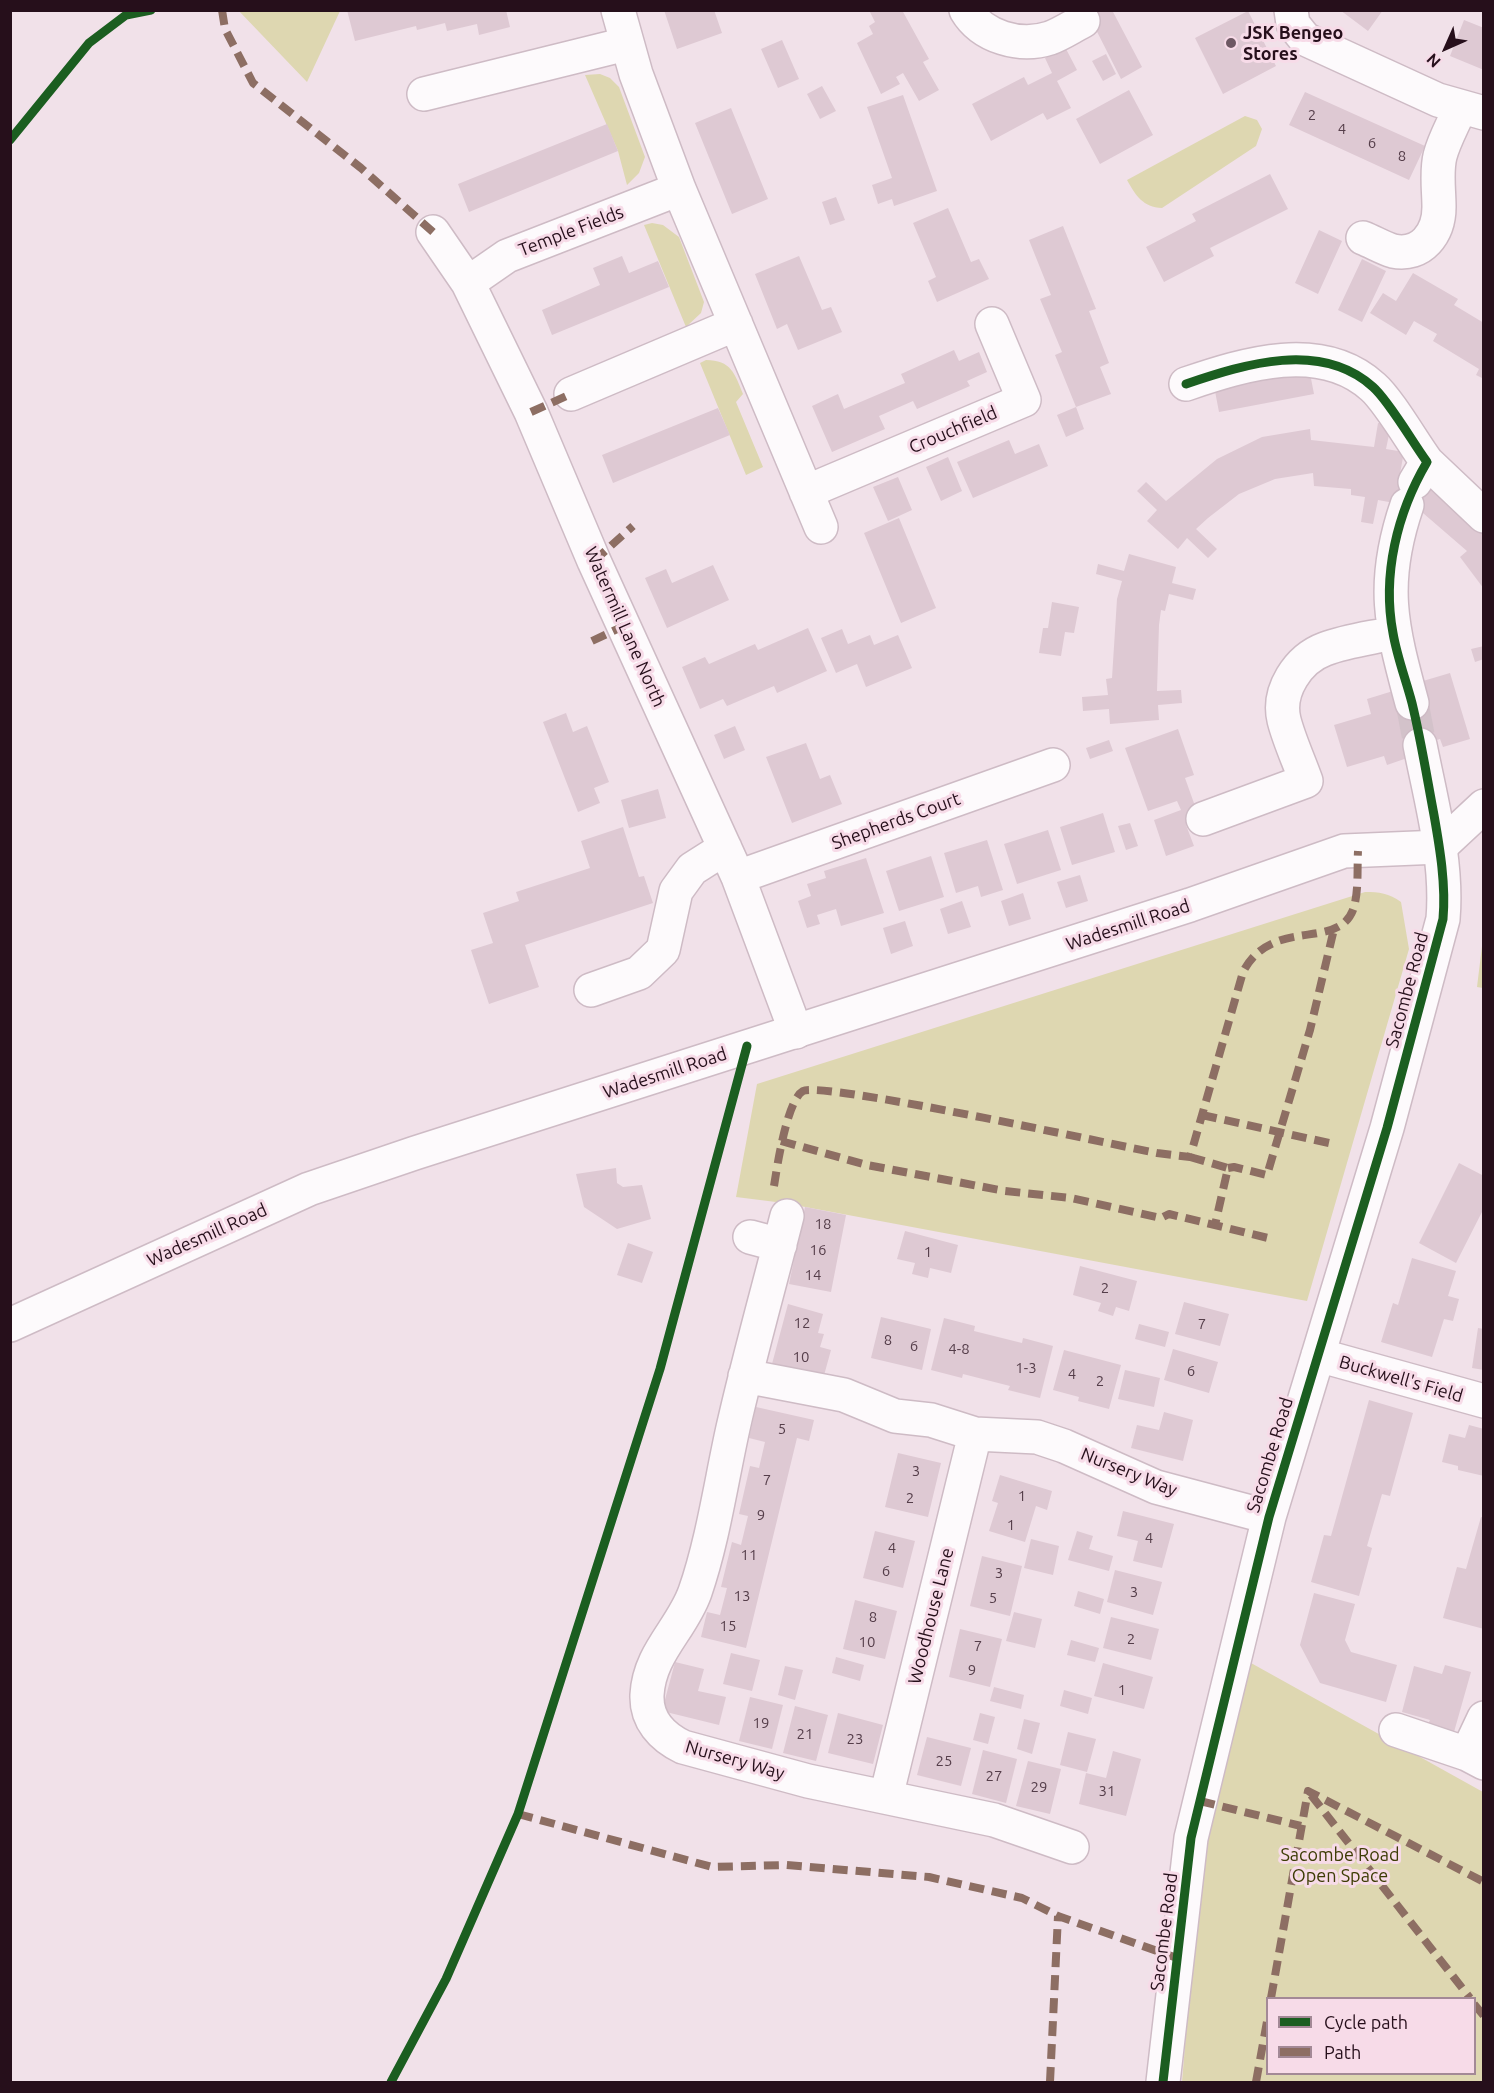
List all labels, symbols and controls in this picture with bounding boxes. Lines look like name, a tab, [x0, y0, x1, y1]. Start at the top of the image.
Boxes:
north arrow	[1416, 18, 1476, 78]
place label: JSK Bengeo Stores	[1243, 22, 1343, 64]
marker: JSK Bengeo Stores	[1224, 36, 1238, 50]
text: N	[1423, 50, 1444, 71]
house number: 2	[1308, 106, 1316, 124]
house number: 4	[1338, 120, 1346, 138]
house number: 6	[1368, 134, 1376, 152]
house number: 8	[1398, 147, 1406, 165]
street label: Temple Fields	[515, 201, 627, 261]
street label: Crouchfield	[906, 402, 1000, 458]
street label: Watermill Lane North	[580, 544, 670, 710]
street label: Shepherds Court	[829, 788, 963, 854]
street label: Wadesmill Road	[1063, 895, 1193, 955]
street label: Sacombe Road	[1381, 930, 1433, 1050]
street label: Wadesmill Road	[600, 1043, 730, 1103]
street label: Wadesmill Road	[144, 1199, 270, 1271]
house number: 18	[815, 1215, 831, 1233]
house number: 16	[810, 1241, 826, 1259]
house number: 1	[924, 1243, 932, 1261]
house number: 14	[805, 1266, 821, 1284]
house number: 2	[1101, 1279, 1109, 1297]
house number: 12	[794, 1314, 810, 1332]
house number: 7	[1198, 1315, 1206, 1333]
house number: 8	[884, 1331, 892, 1349]
house number: 6	[910, 1337, 918, 1355]
house number: 4-8	[948, 1340, 970, 1358]
house number: 10	[793, 1348, 809, 1366]
street label: Buckwell's Field	[1337, 1351, 1465, 1407]
house number: 1-3	[1015, 1359, 1037, 1377]
house number: 6	[1187, 1362, 1195, 1380]
house number: 4	[1068, 1365, 1076, 1383]
house number: 2	[1096, 1372, 1104, 1390]
street label: Sacombe Road	[1242, 1395, 1298, 1515]
house number: 5	[778, 1420, 786, 1438]
street label: Nursery Way	[1078, 1443, 1180, 1501]
house number: 3	[912, 1462, 920, 1480]
house number: 7	[763, 1471, 771, 1489]
house number: 1	[1018, 1487, 1026, 1505]
house number: 2	[906, 1489, 914, 1507]
house number: 9	[757, 1506, 765, 1524]
house number: 1	[1007, 1516, 1015, 1534]
house number: 4	[1145, 1529, 1153, 1547]
house number: 4	[888, 1539, 896, 1557]
house number: 11	[741, 1546, 757, 1564]
street label: Woodhouse Lane	[904, 1546, 958, 1686]
house number: 6	[882, 1562, 890, 1580]
house number: 3	[995, 1564, 1003, 1582]
house number: 3	[1130, 1583, 1138, 1601]
house number: 13	[734, 1587, 750, 1605]
house number: 5	[989, 1589, 997, 1607]
house number: 8	[869, 1608, 877, 1626]
house number: 15	[720, 1617, 736, 1635]
house number: 2	[1127, 1630, 1135, 1648]
house number: 10	[859, 1633, 875, 1651]
house number: 7	[974, 1637, 982, 1655]
house number: 9	[968, 1661, 976, 1679]
house number: 1	[1118, 1681, 1126, 1699]
house number: 19	[753, 1714, 769, 1732]
house number: 21	[797, 1725, 813, 1743]
house number: 23	[847, 1730, 863, 1748]
street label: Nursery Way	[683, 1736, 787, 1784]
house number: 25	[936, 1752, 952, 1770]
house number: 27	[986, 1767, 1002, 1785]
house number: 29	[1031, 1778, 1047, 1796]
house number: 31	[1099, 1782, 1115, 1800]
park label: Sacombe Road Open Space	[1280, 1844, 1400, 1886]
street label: Sacombe Road	[1146, 1872, 1182, 1992]
legend	[1266, 1997, 1476, 2075]
text: Cycle path	[1324, 2012, 1408, 2032]
text: Path	[1324, 2042, 1361, 2062]

